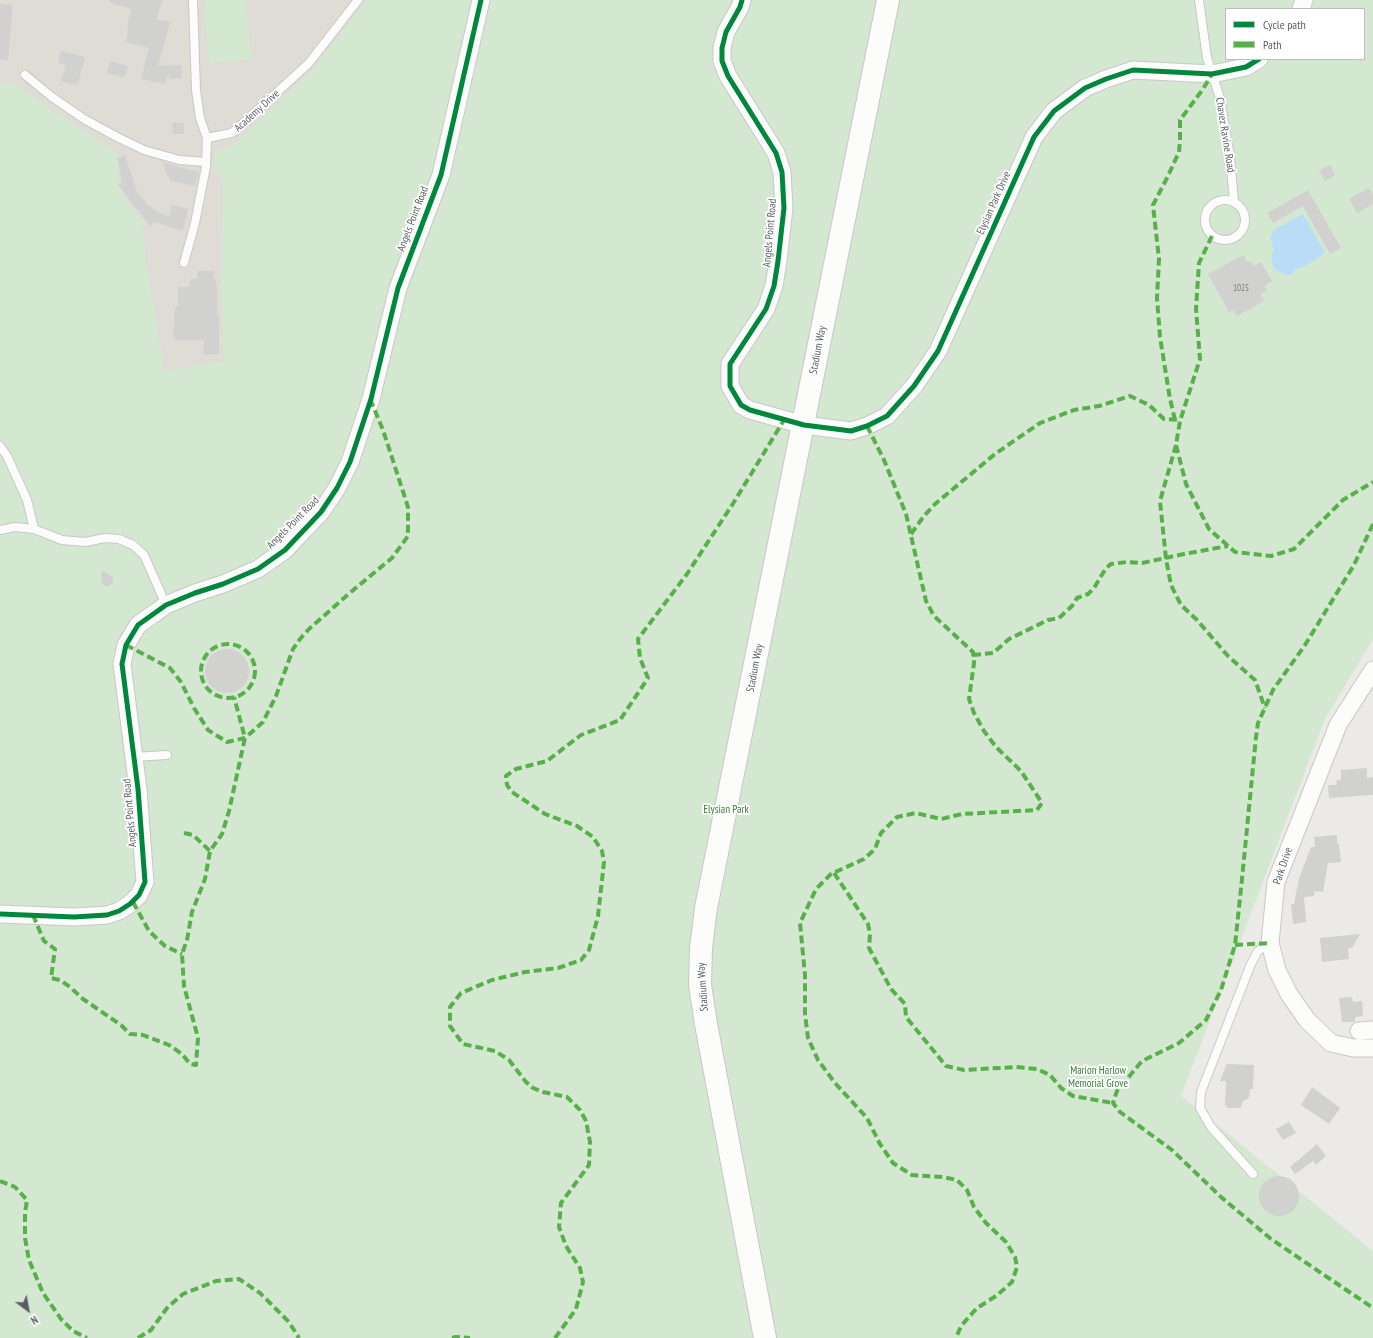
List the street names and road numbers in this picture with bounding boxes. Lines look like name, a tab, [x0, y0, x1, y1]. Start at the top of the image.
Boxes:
street label: Academy Drive	[232, 87, 282, 135]
street label: Chavez Ravine Road	[1213, 96, 1237, 174]
street label: Elysian Park Drive	[974, 169, 1014, 237]
street label: Angels Point Road	[395, 185, 431, 253]
street label: Angels Point Road	[760, 198, 780, 268]
street label: Stadium Way	[807, 325, 829, 375]
street label: Angels Point Road	[264, 494, 322, 552]
street label: Stadium Way	[744, 643, 766, 693]
street label: Angels Point Road	[120, 778, 140, 848]
street label: Park Drive	[1270, 846, 1296, 886]
street label: Stadium Way	[695, 962, 711, 1012]

